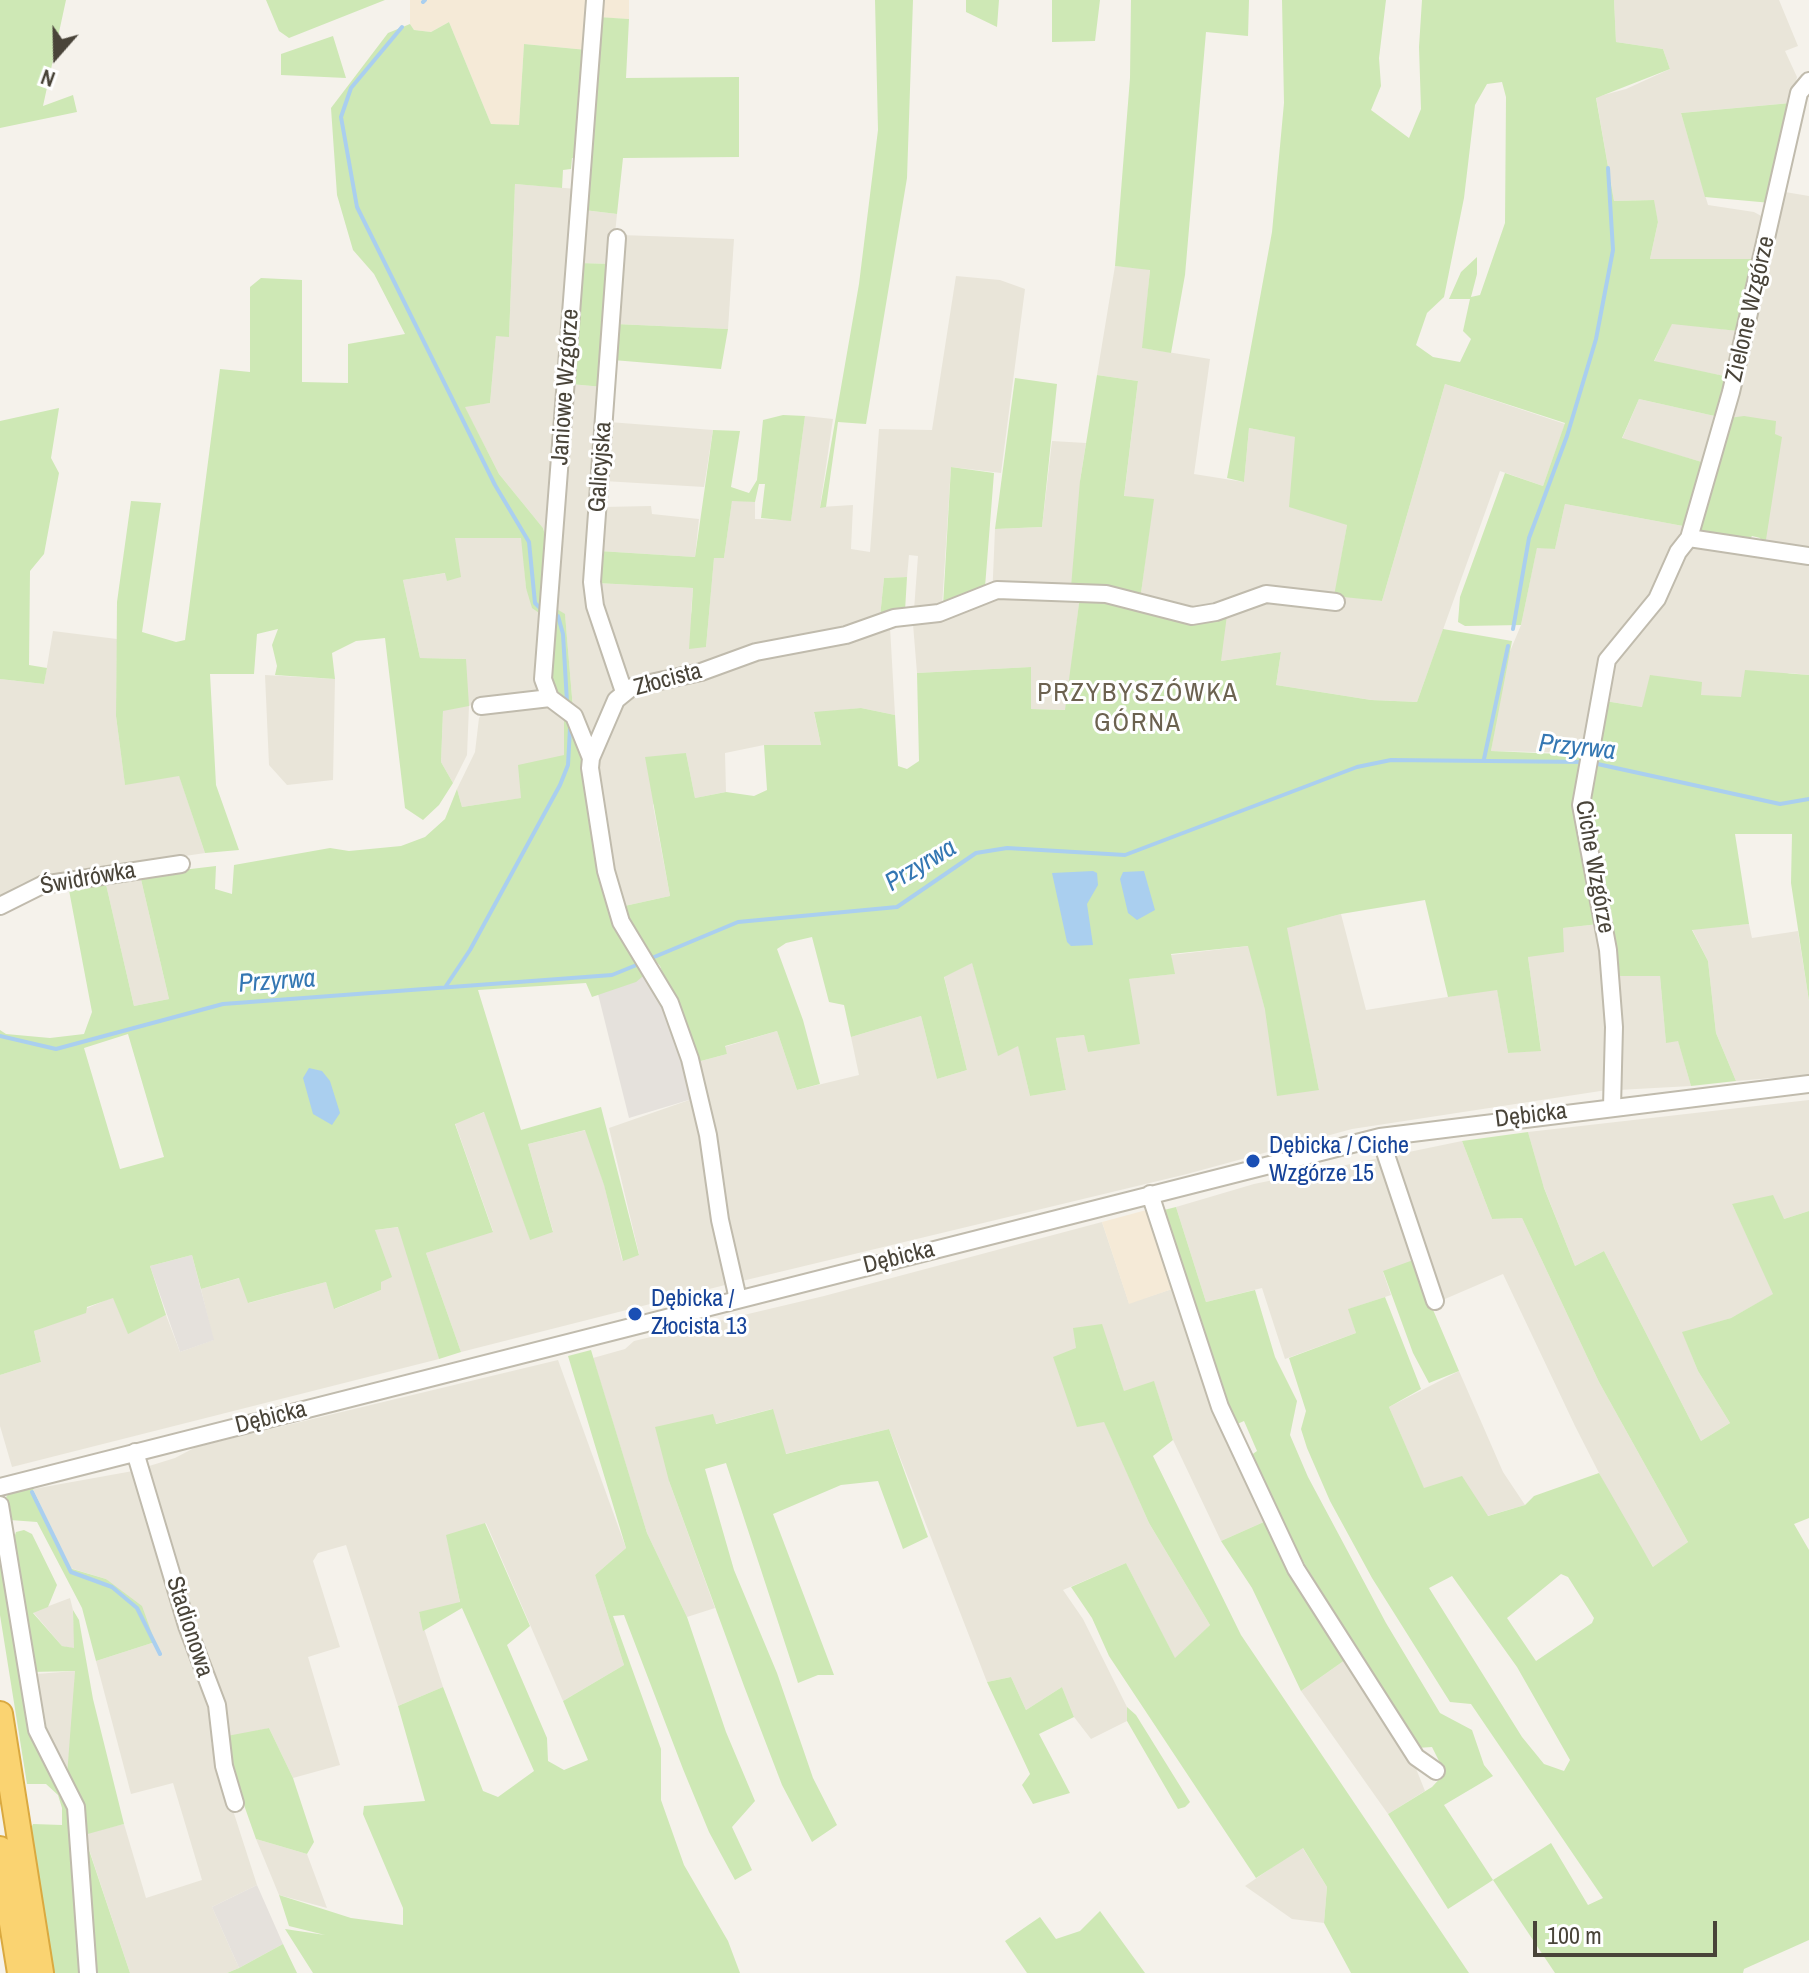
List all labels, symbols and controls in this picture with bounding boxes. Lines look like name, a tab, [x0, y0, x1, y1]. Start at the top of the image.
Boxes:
north arrow	[16, 16, 96, 96]
text: N	[37, 62, 59, 95]
street label: Zielone Wzgórze	[1720, 233, 1782, 385]
street label: Janiowe Wzgórze	[546, 308, 586, 466]
street label: Galicyjska	[583, 421, 619, 513]
street label: Złocista	[631, 657, 705, 703]
district label: PRZYBYSZÓWKA GÓRNA	[1037, 678, 1239, 740]
water label: Przyrwa	[1537, 728, 1617, 768]
street label: Ciche Wzgórze	[1568, 798, 1620, 936]
water label: Przyrwa	[880, 833, 962, 899]
street label: Świdrówka	[38, 856, 138, 902]
water label: Przyrwa	[238, 964, 316, 1000]
street label: Dębicka	[1493, 1097, 1569, 1135]
place label: Dębicka / Ciche Wzgórze 15	[1269, 1133, 1409, 1189]
marker: Dębicka / Ciche Wzgórze 15	[1244, 1152, 1262, 1170]
street label: Dębicka	[860, 1235, 938, 1281]
place label: Dębicka / Złocista 13	[651, 1286, 747, 1342]
marker: Dębicka / Złocista 13	[626, 1305, 644, 1323]
street label: Dębicka	[232, 1395, 310, 1441]
street label: Stadionowa	[159, 1573, 219, 1681]
scale bar	[1537, 1905, 1721, 1955]
text: 100 m	[1547, 1919, 1602, 1951]

